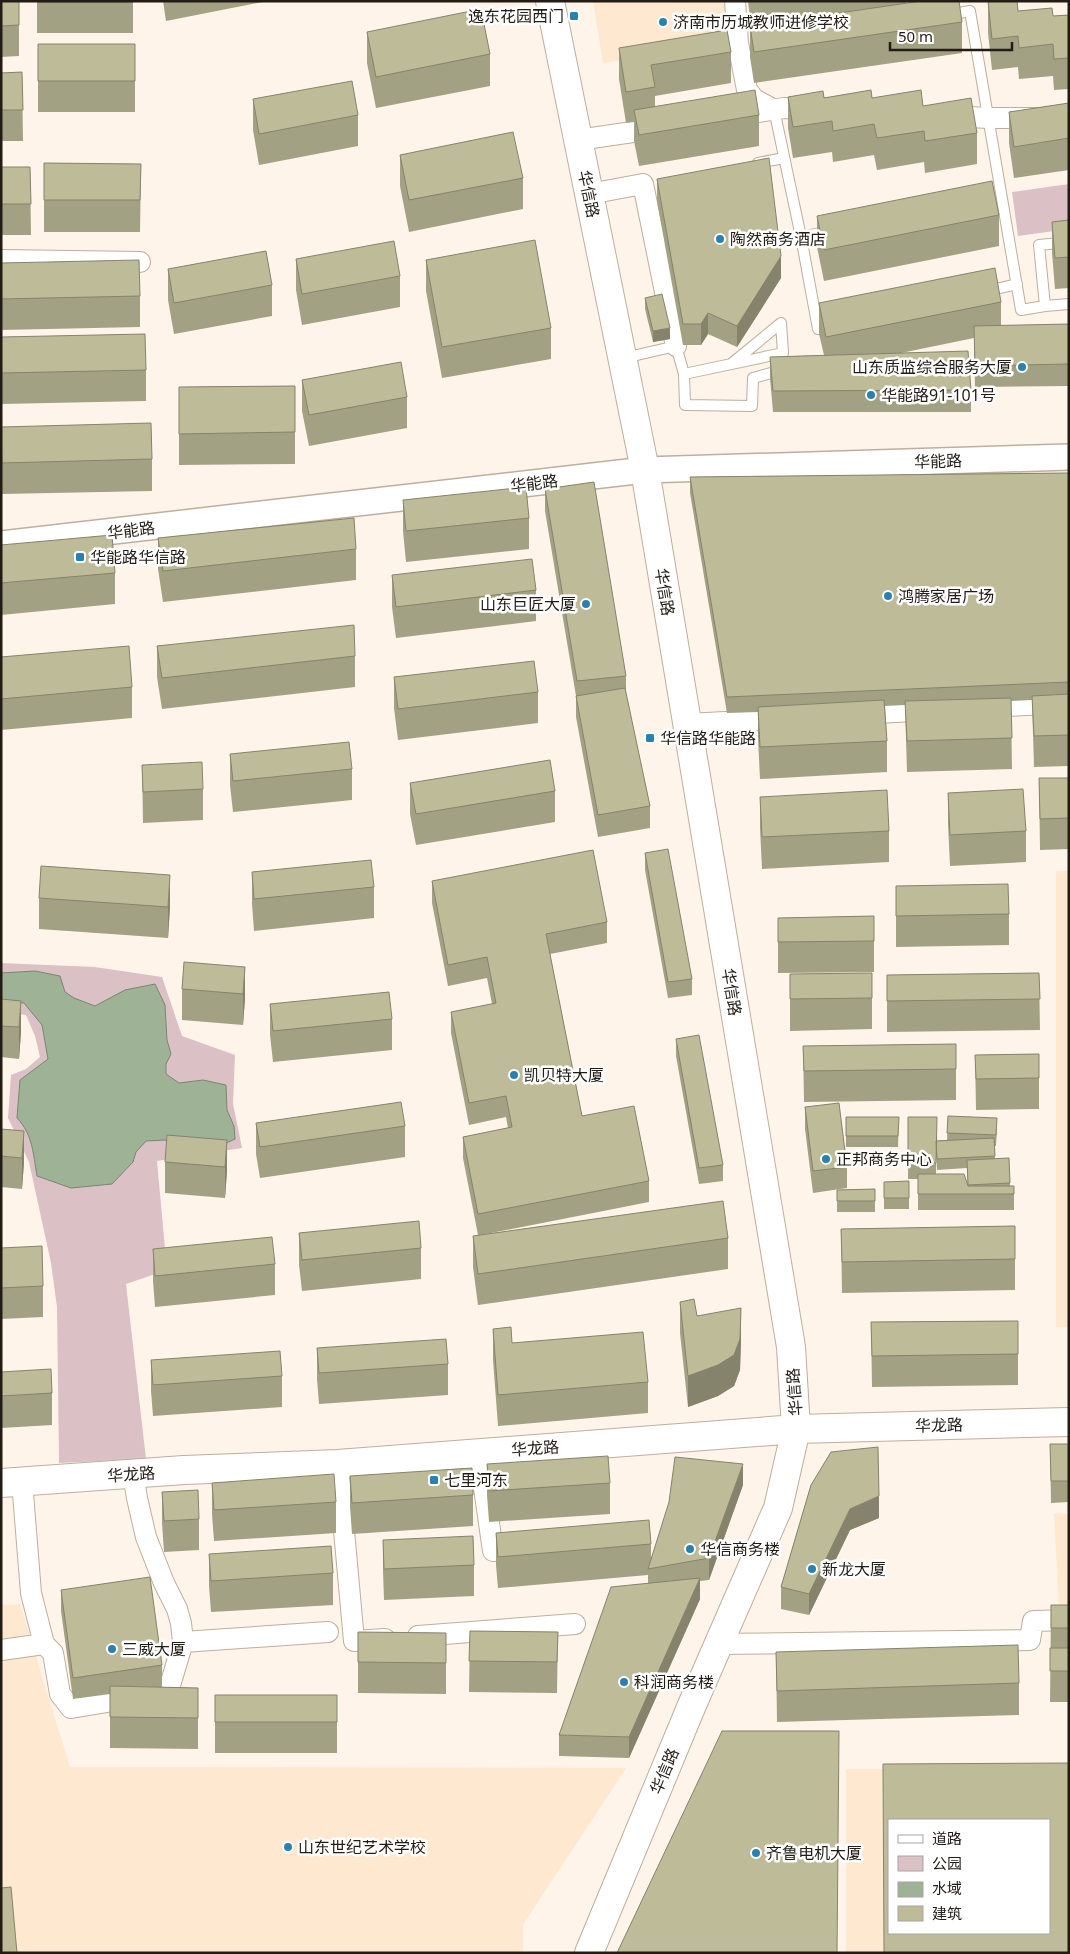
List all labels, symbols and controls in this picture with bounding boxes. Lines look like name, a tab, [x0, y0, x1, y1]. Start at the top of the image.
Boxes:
place label: 逸东花园西门	[468, 5, 564, 27]
marker: 逸东花园西门	[568, 10, 580, 22]
place label: 济南市历城教师进修学校	[673, 11, 849, 33]
marker: 济南市历城教师进修学校	[657, 16, 669, 28]
scale bar	[890, 20, 1012, 52]
text: 50 m	[898, 26, 933, 46]
street label: 华信路	[573, 168, 605, 220]
place label: 陶然商务酒店	[730, 228, 826, 250]
marker: 陶然商务酒店	[714, 233, 726, 245]
place label: 山东质监综合服务大厦	[852, 356, 1012, 378]
marker: 山东质监综合服务大厦	[1016, 361, 1028, 373]
place label: 华能路91-101号	[881, 384, 996, 406]
marker: 华能路91-101号	[865, 389, 877, 401]
street label: 华能路	[914, 449, 962, 473]
street label: 华能路	[509, 469, 559, 497]
street label: 华能路	[106, 516, 156, 544]
place label: 华能路华信路	[90, 546, 186, 568]
marker: 华能路华信路	[74, 551, 86, 563]
street label: 华信路	[650, 567, 680, 617]
place label: 鸿腾家居广场	[898, 585, 994, 607]
marker: 鸿腾家居广场	[882, 590, 894, 602]
place label: 山东巨匠大厦	[480, 593, 576, 615]
marker: 山东巨匠大厦	[580, 598, 592, 610]
place label: 华信路华能路	[660, 727, 756, 749]
marker: 华信路华能路	[644, 732, 656, 744]
street label: 华信路	[717, 967, 747, 1017]
place label: 凯贝特大厦	[524, 1064, 604, 1086]
marker: 凯贝特大厦	[508, 1069, 520, 1081]
place label: 正邦商务中心	[836, 1148, 932, 1170]
marker: 正邦商务中心	[820, 1153, 832, 1165]
street label: 华信路	[781, 1367, 807, 1417]
street label: 华龙路	[915, 1414, 963, 1436]
street label: 华龙路	[510, 1435, 560, 1461]
street label: 华龙路	[106, 1461, 156, 1487]
place label: 七里河东	[444, 1469, 508, 1491]
marker: 七里河东	[428, 1474, 440, 1486]
place label: 华信商务楼	[700, 1538, 780, 1560]
marker: 华信商务楼	[684, 1543, 696, 1555]
place label: 新龙大厦	[822, 1558, 886, 1580]
marker: 新龙大厦	[806, 1563, 818, 1575]
place label: 三威大厦	[122, 1638, 186, 1660]
marker: 三威大厦	[106, 1643, 118, 1655]
place label: 科润商务楼	[634, 1671, 714, 1693]
marker: 科润商务楼	[618, 1676, 630, 1688]
street label: 华信路	[644, 1745, 684, 1797]
legend	[888, 1819, 1050, 1934]
text: 道路	[932, 1828, 962, 1848]
place label: 山东世纪艺术学校	[298, 1836, 426, 1858]
marker: 山东世纪艺术学校	[282, 1841, 294, 1853]
place label: 齐鲁电机大厦	[766, 1842, 862, 1864]
marker: 齐鲁电机大厦	[750, 1847, 762, 1859]
text: 公园	[932, 1853, 962, 1873]
text: 水域	[932, 1878, 962, 1898]
text: 建筑	[932, 1903, 962, 1923]

